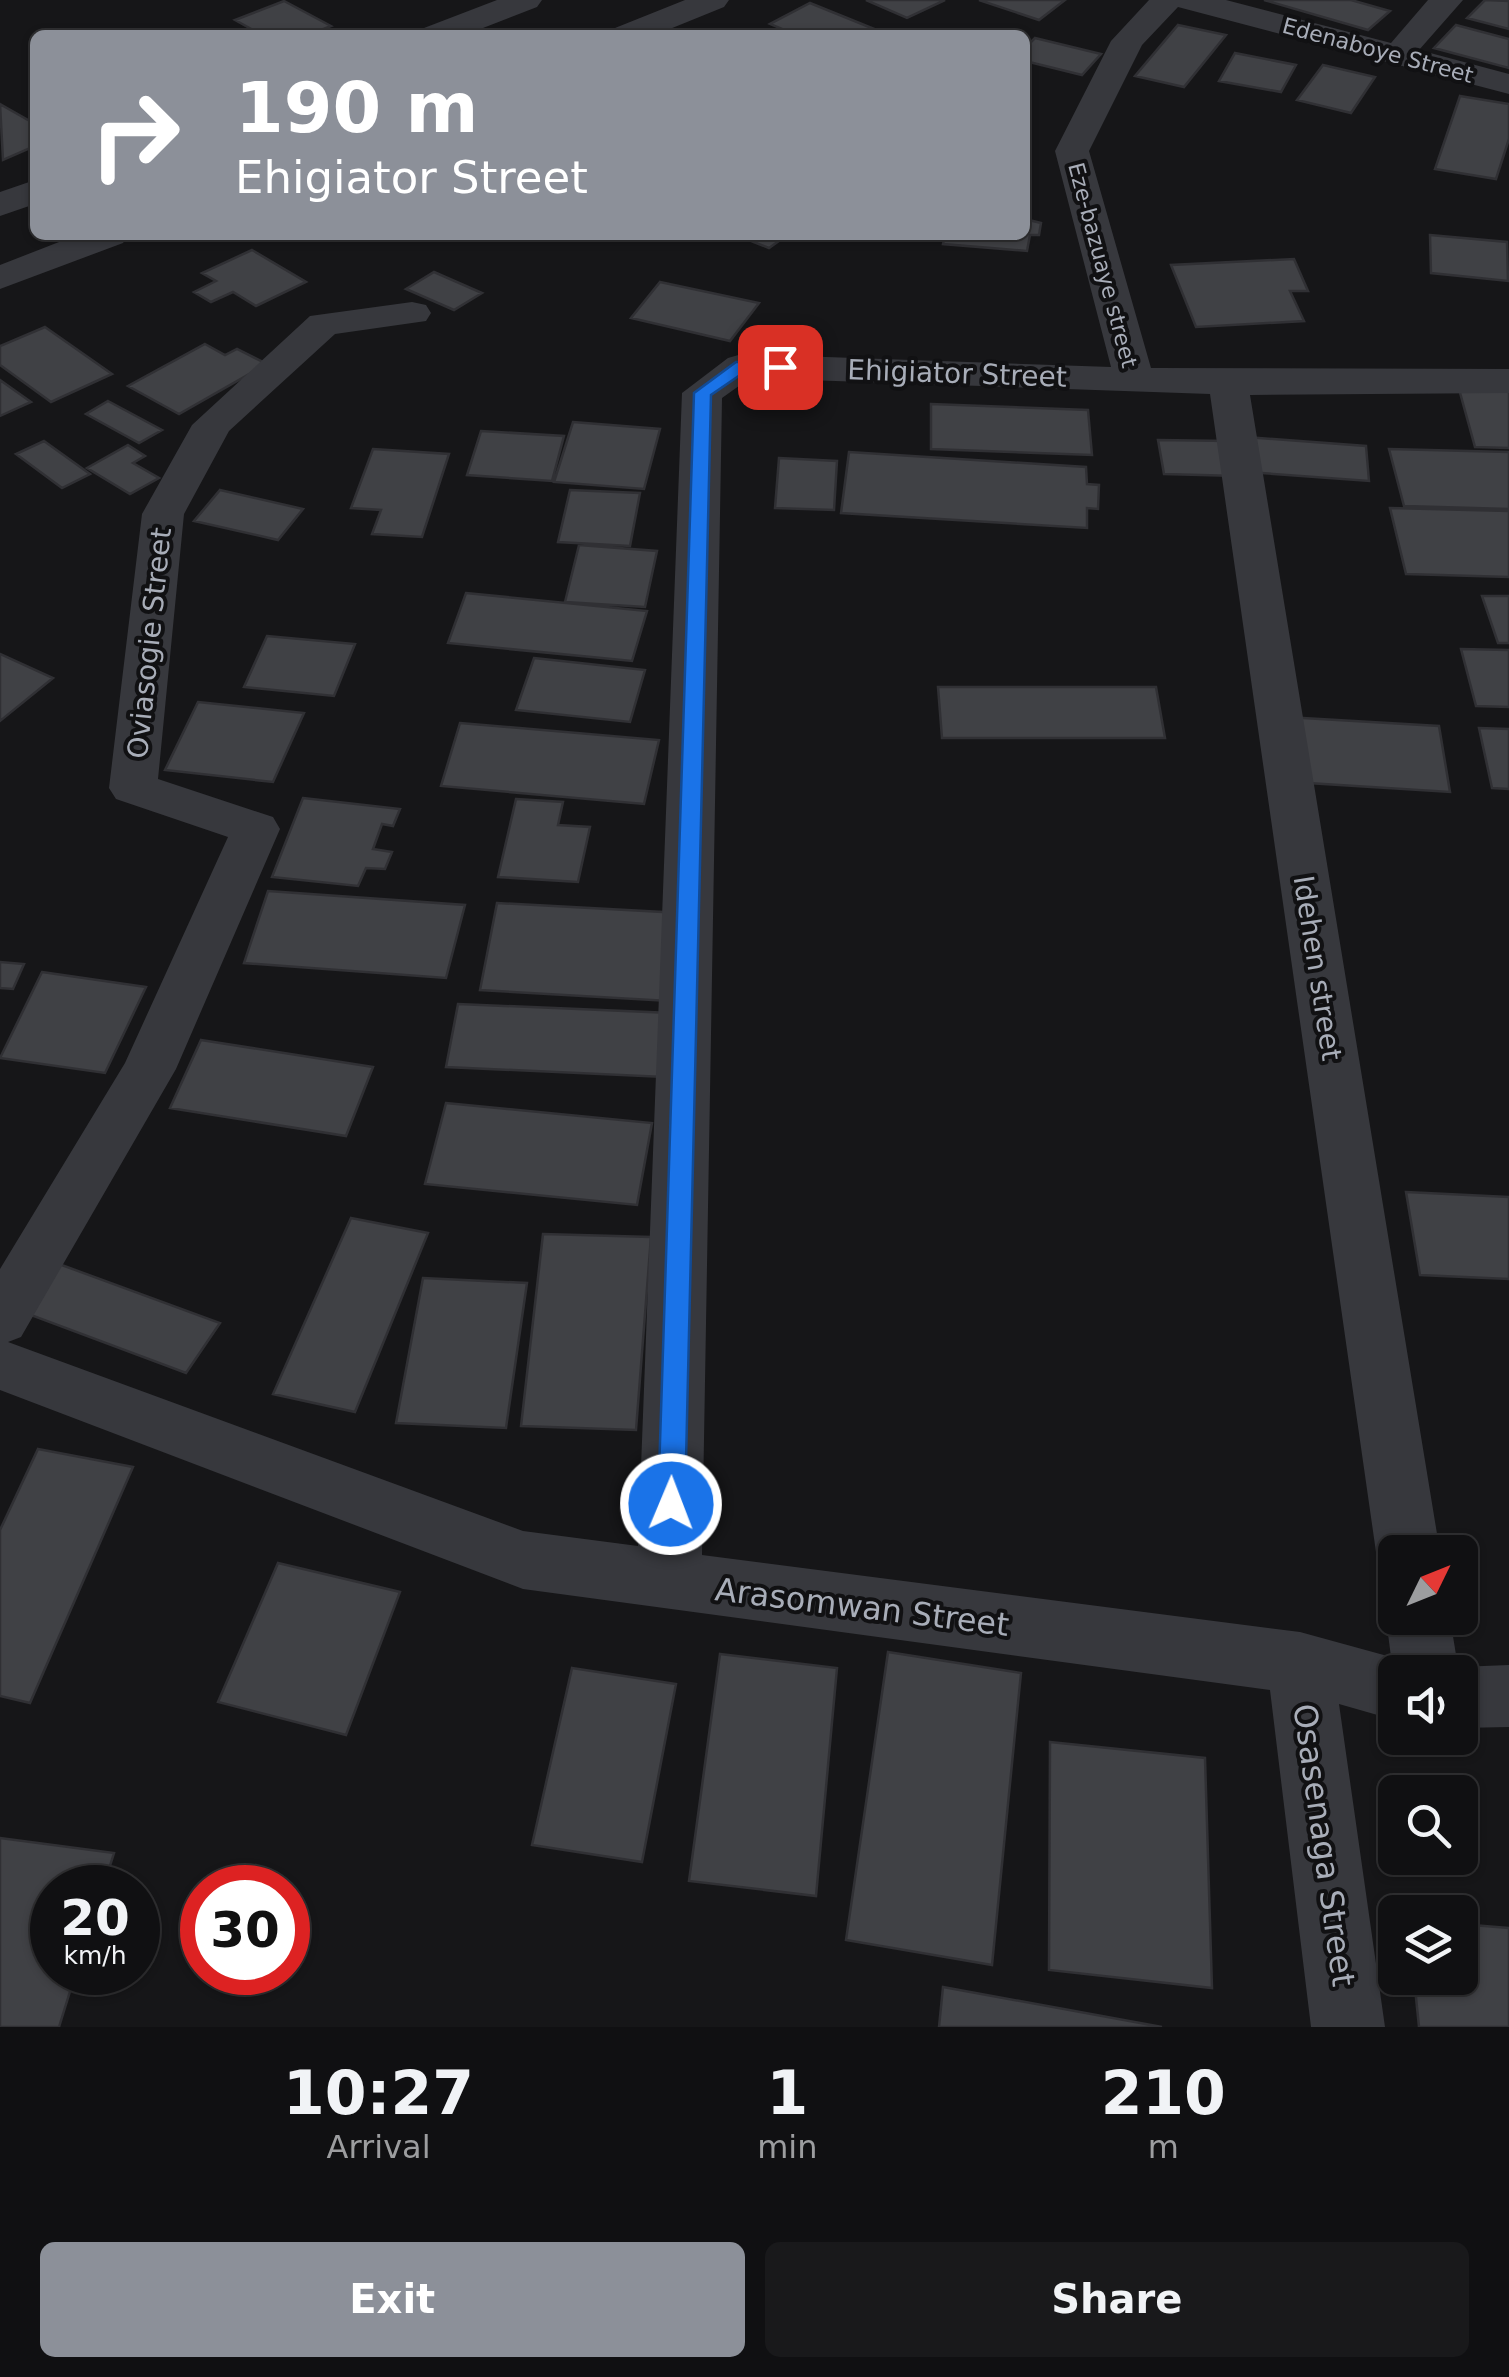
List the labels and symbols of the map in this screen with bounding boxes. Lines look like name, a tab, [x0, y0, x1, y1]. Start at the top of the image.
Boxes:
street label: Edenaboye Street	[1280, 13, 1476, 88]
street label: Eze-bazuaye street	[1063, 160, 1142, 371]
pin	[738, 325, 823, 410]
street label: Ehigiator Street	[847, 353, 1067, 394]
street label: Oviasogie Street	[121, 526, 178, 760]
street label: Idehen street	[1287, 873, 1348, 1063]
position arrow	[619, 1452, 723, 1556]
north arrow	[1378, 1535, 1478, 1635]
street label: Arasomwan Street	[713, 1570, 1011, 1644]
street label: Osasenaga Street	[1285, 1701, 1363, 1989]
speed limit sign: 30	[180, 1865, 310, 1995]

